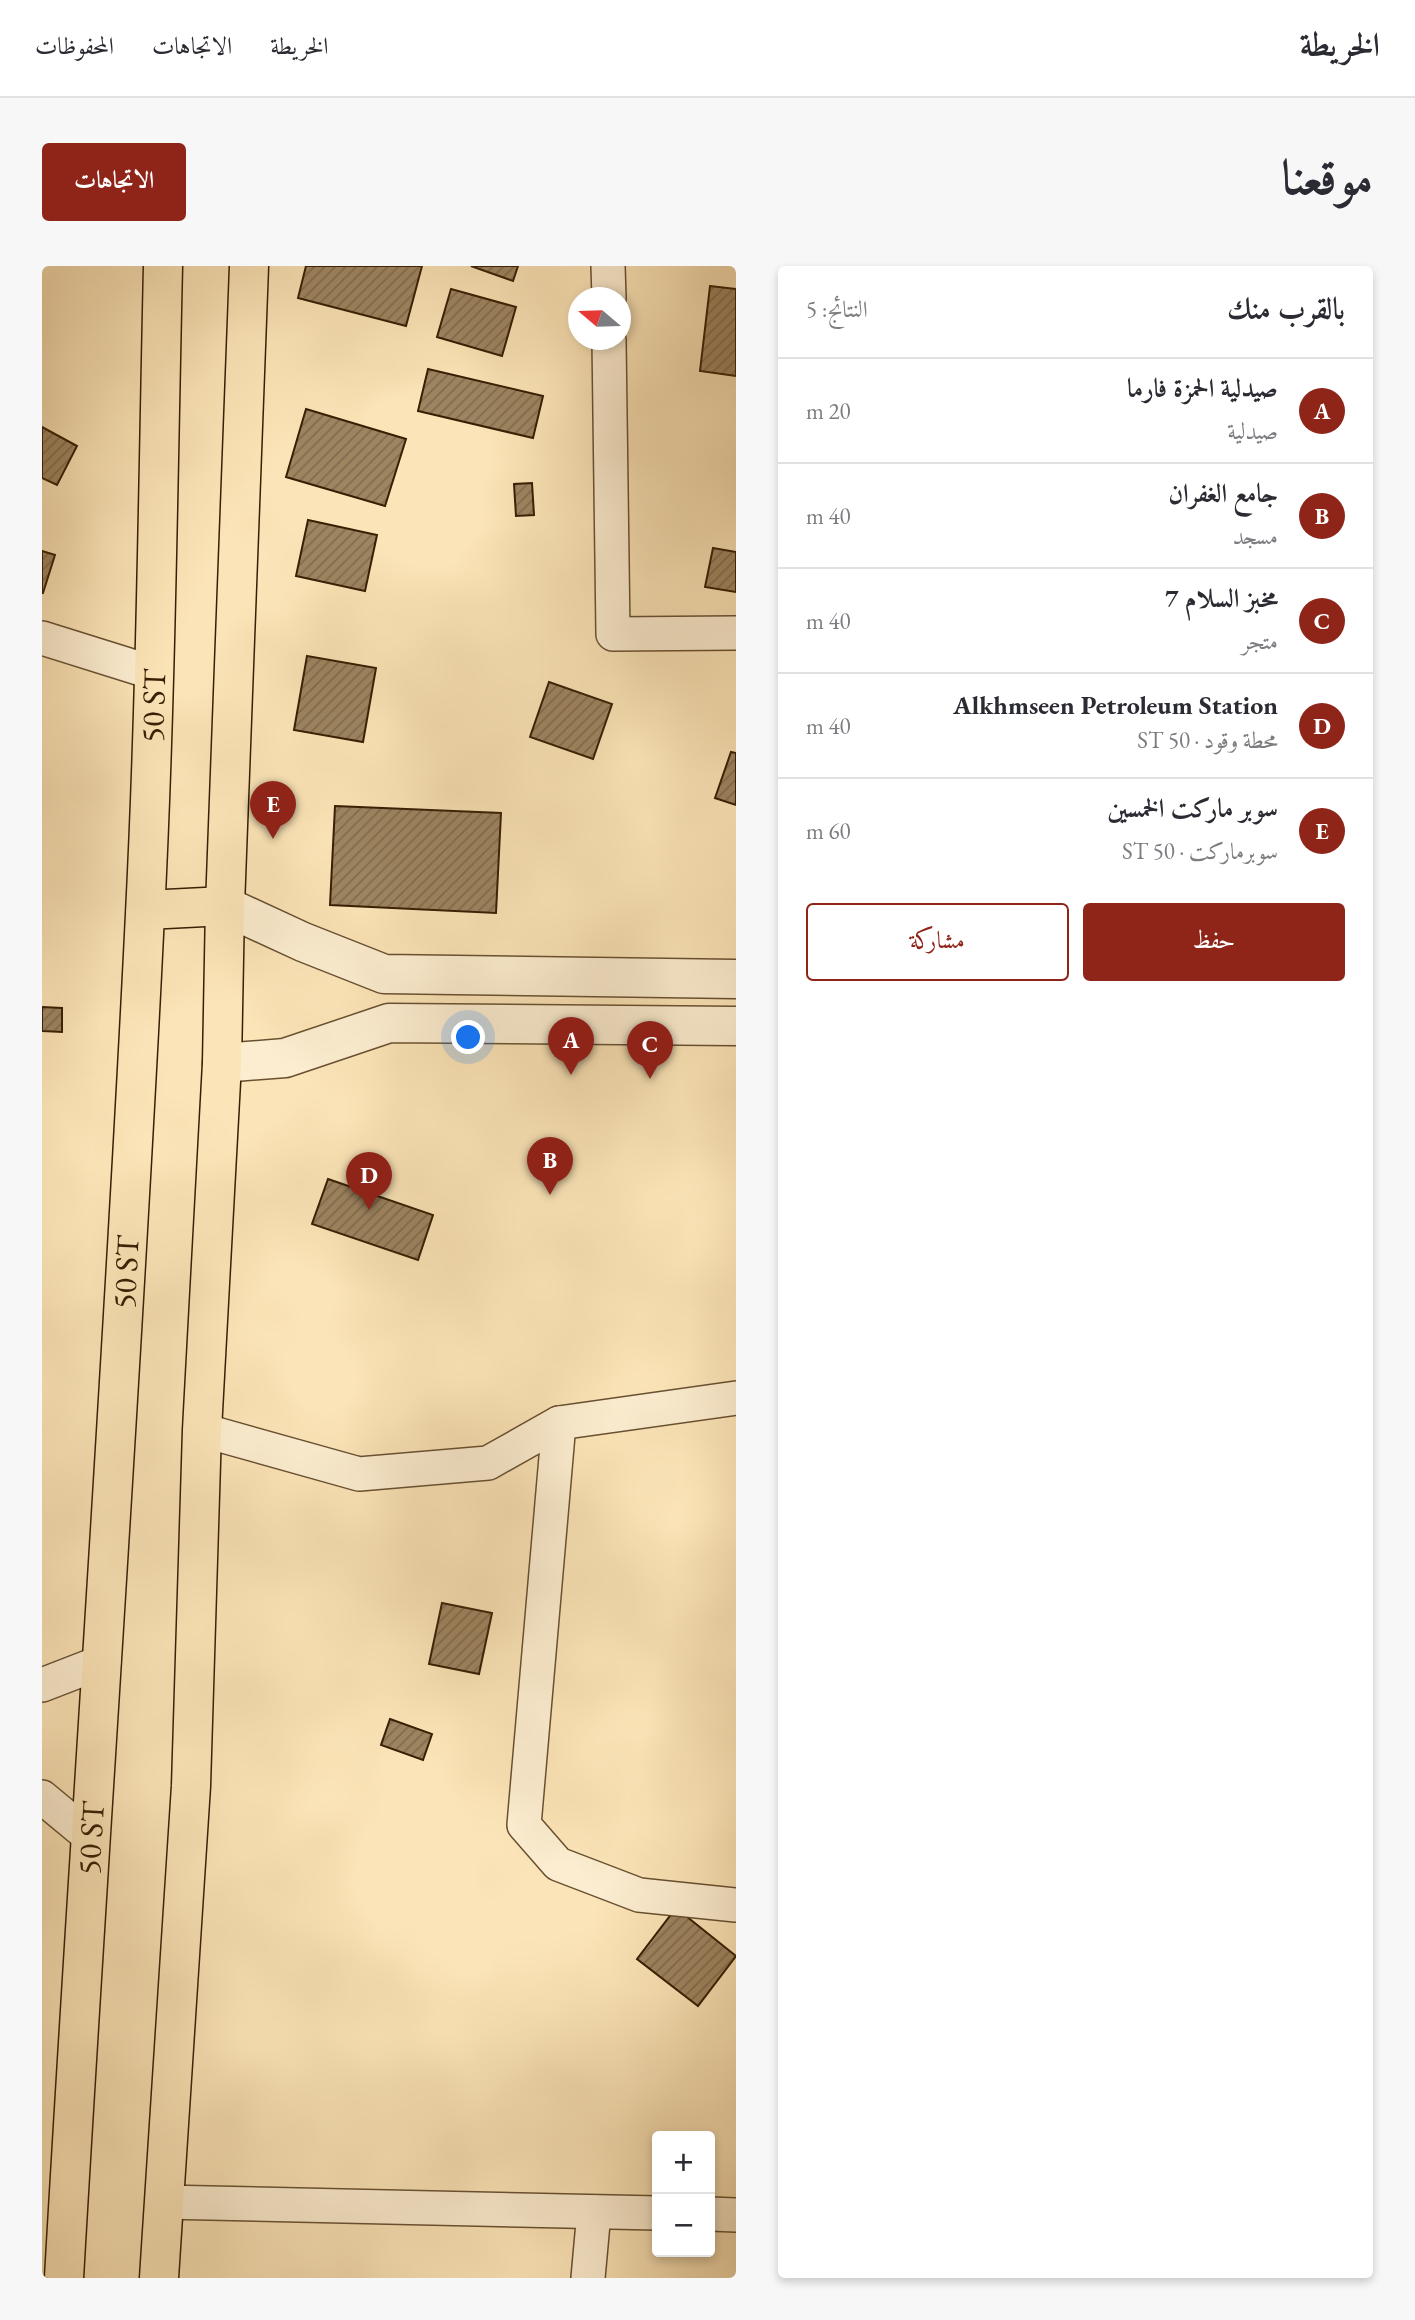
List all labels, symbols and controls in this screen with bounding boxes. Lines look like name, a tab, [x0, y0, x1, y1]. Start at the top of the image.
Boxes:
text: الخريطة	[1300, 23, 1380, 66]
text: المحفوظات	[35, 30, 114, 61]
text: الاتجاهات	[152, 30, 232, 61]
text: الخريطة	[270, 30, 329, 61]
button: الاتجاهات	[42, 143, 186, 221]
text: موقعنا	[1281, 145, 1373, 209]
north arrow	[568, 287, 631, 350]
text: بالقرب منك	[1227, 289, 1345, 328]
text: النتائج: 5	[806, 294, 868, 324]
text: صيدلية الحمزة فارما	[1127, 371, 1278, 405]
text: 20 m	[806, 396, 851, 426]
text: A	[1314, 396, 1330, 426]
text: صيدلية	[1227, 416, 1278, 446]
text: جامع الغفران	[1168, 476, 1278, 510]
text: 40 m	[806, 501, 851, 531]
text: B	[1315, 501, 1329, 531]
text: مسجد	[1233, 521, 1278, 551]
text: مخبز السلام 7	[1165, 581, 1278, 615]
text: 40 m	[806, 606, 851, 636]
text: C	[1314, 606, 1330, 636]
text: متجر	[1242, 626, 1278, 656]
street label: 50 ST	[131, 668, 175, 743]
text: Alkhmseen Petroleum Station	[953, 688, 1278, 722]
text: 40 m	[806, 711, 851, 741]
text: D	[1313, 711, 1331, 741]
text: محطة وقود · 50 ST	[1137, 725, 1278, 755]
pin: E	[250, 781, 296, 839]
text: سوبر ماركت الخمسين	[1107, 791, 1278, 825]
text: 60 m	[806, 816, 851, 846]
text: E	[1315, 816, 1329, 846]
text: سوبرماركت · 50 ST	[1122, 836, 1278, 866]
button: مشاركة	[806, 903, 1069, 981]
button: حفظ	[1083, 903, 1345, 981]
pin: A	[548, 1017, 594, 1075]
your location	[451, 1020, 485, 1054]
pin: C	[627, 1021, 673, 1079]
pin: B	[527, 1137, 573, 1195]
pin: D	[346, 1152, 392, 1210]
street label: 50 ST	[103, 1233, 149, 1310]
street label: 50 ST	[67, 1799, 114, 1876]
map controls	[652, 2131, 715, 2257]
button: +	[652, 2131, 715, 2194]
button: −	[652, 2194, 715, 2257]

